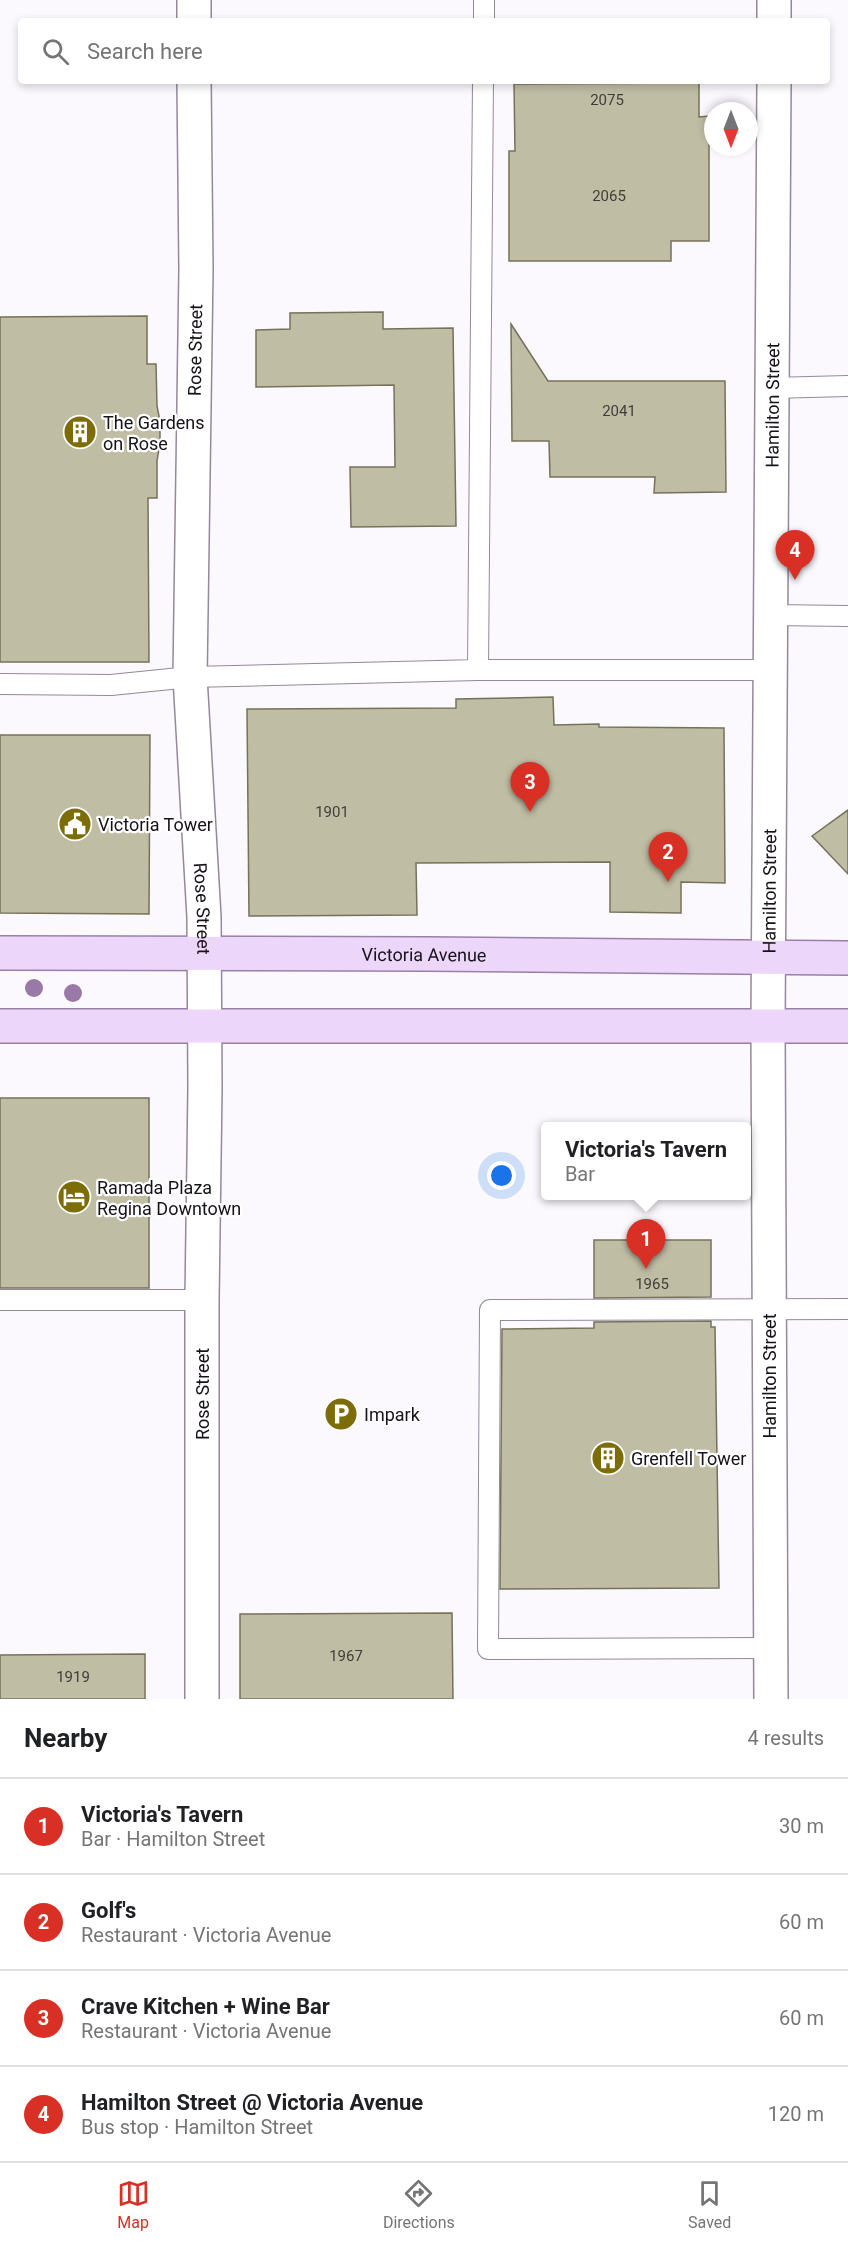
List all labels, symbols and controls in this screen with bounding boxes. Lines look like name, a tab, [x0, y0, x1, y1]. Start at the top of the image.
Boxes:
search box	[18, 18, 830, 84]
icon: search	[39, 35, 72, 68]
text: Search here	[87, 39, 203, 64]
house number: 2075	[590, 91, 624, 109]
north arrow	[704, 102, 758, 156]
house number: 2065	[592, 187, 626, 205]
street label: Rose Street	[184, 304, 206, 396]
street label: Hamilton Street	[761, 342, 783, 468]
house number: 2041	[602, 402, 636, 420]
place label: The Gardens on Rose	[103, 412, 205, 454]
building icon: The Gardens on Rose	[62, 414, 98, 450]
pin: 4	[776, 530, 814, 580]
pin: 3	[510, 762, 550, 812]
house number: 1901	[315, 803, 349, 821]
public building icon: Victoria Tower	[57, 806, 93, 842]
place label: Victoria Tower	[98, 814, 213, 835]
street label: Hamilton Street	[758, 828, 780, 954]
pin: 2	[648, 832, 688, 882]
street label: Rose Street	[190, 862, 215, 955]
street label: Victoria Avenue	[362, 943, 487, 965]
popup	[541, 1122, 751, 1200]
text: Victoria's Tavern	[565, 1137, 727, 1162]
your location	[487, 1161, 516, 1190]
text: Bar	[565, 1162, 595, 1186]
place label: Ramada Plaza Regina Downtown	[97, 1177, 241, 1219]
hotel icon: Ramada Plaza Regina Downtown	[56, 1179, 92, 1215]
pin: 1	[626, 1220, 666, 1269]
house number: 1965	[635, 1275, 669, 1293]
street label: Hamilton Street	[759, 1313, 780, 1439]
street label: Rose Street	[192, 1348, 213, 1440]
parking icon: Impark	[323, 1396, 359, 1432]
place label: Impark	[364, 1404, 421, 1425]
building icon: Grenfell Tower	[590, 1440, 626, 1476]
place label: Grenfell Tower	[631, 1448, 746, 1469]
house number: 1967	[329, 1647, 363, 1665]
house number: 1919	[56, 1668, 90, 1686]
text: Nearby	[24, 1723, 107, 1753]
text: 4 results	[748, 1726, 824, 1750]
text: Victoria's Tavern	[81, 1802, 243, 1827]
text: 1	[38, 1814, 49, 1838]
text: 30 m	[779, 1814, 824, 1838]
text: Bar · Hamilton Street	[81, 1827, 265, 1851]
text: Golf's	[81, 1898, 136, 1923]
text: 2	[38, 1910, 49, 1934]
text: 60 m	[779, 1910, 824, 1934]
text: Restaurant · Victoria Avenue	[81, 1923, 331, 1947]
text: Crave Kitchen + Wine Bar	[81, 1994, 330, 2019]
text: 3	[38, 2006, 49, 2030]
text: 60 m	[779, 2006, 824, 2030]
text: Restaurant · Victoria Avenue	[81, 2019, 331, 2043]
text: Hamilton Street @ Victoria Avenue	[81, 2090, 423, 2115]
text: 4	[38, 2102, 49, 2126]
text: 120 m	[768, 2102, 824, 2126]
text: Bus stop · Hamilton Street	[81, 2115, 313, 2139]
tab: Map	[117, 2177, 150, 2232]
tab: Directions	[383, 2177, 455, 2232]
tab: Saved	[688, 2177, 731, 2232]

